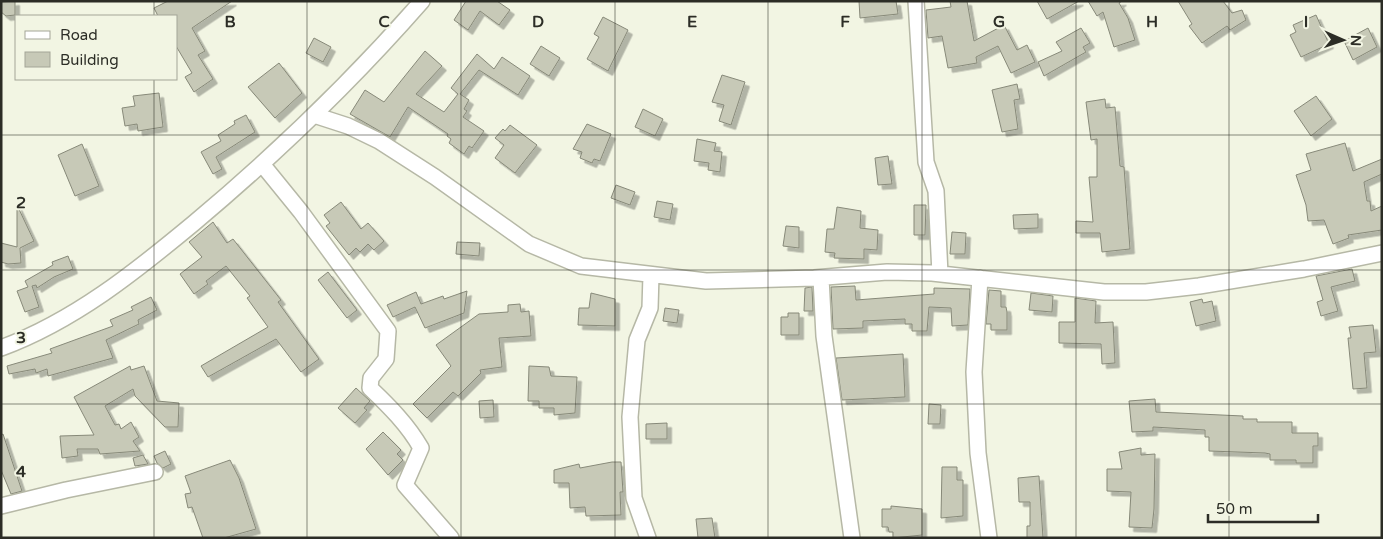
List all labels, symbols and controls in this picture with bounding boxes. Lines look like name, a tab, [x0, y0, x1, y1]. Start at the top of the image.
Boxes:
text: B	[224, 12, 236, 32]
text: C	[378, 12, 390, 32]
text: D	[532, 12, 544, 32]
text: E	[687, 12, 697, 32]
text: F	[840, 12, 850, 32]
text: G	[993, 12, 1005, 32]
text: H	[1146, 12, 1158, 32]
text: I	[1304, 12, 1308, 32]
legend	[15, 15, 178, 80]
north arrow	[1318, 15, 1368, 65]
text: Road	[60, 26, 98, 44]
text: N	[1347, 35, 1364, 46]
text: Building	[60, 51, 119, 69]
text: 2	[16, 193, 26, 213]
text: 3	[16, 328, 26, 348]
text: 4	[16, 462, 26, 482]
scale bar	[1208, 492, 1318, 524]
text: 50 m	[1216, 500, 1253, 518]

